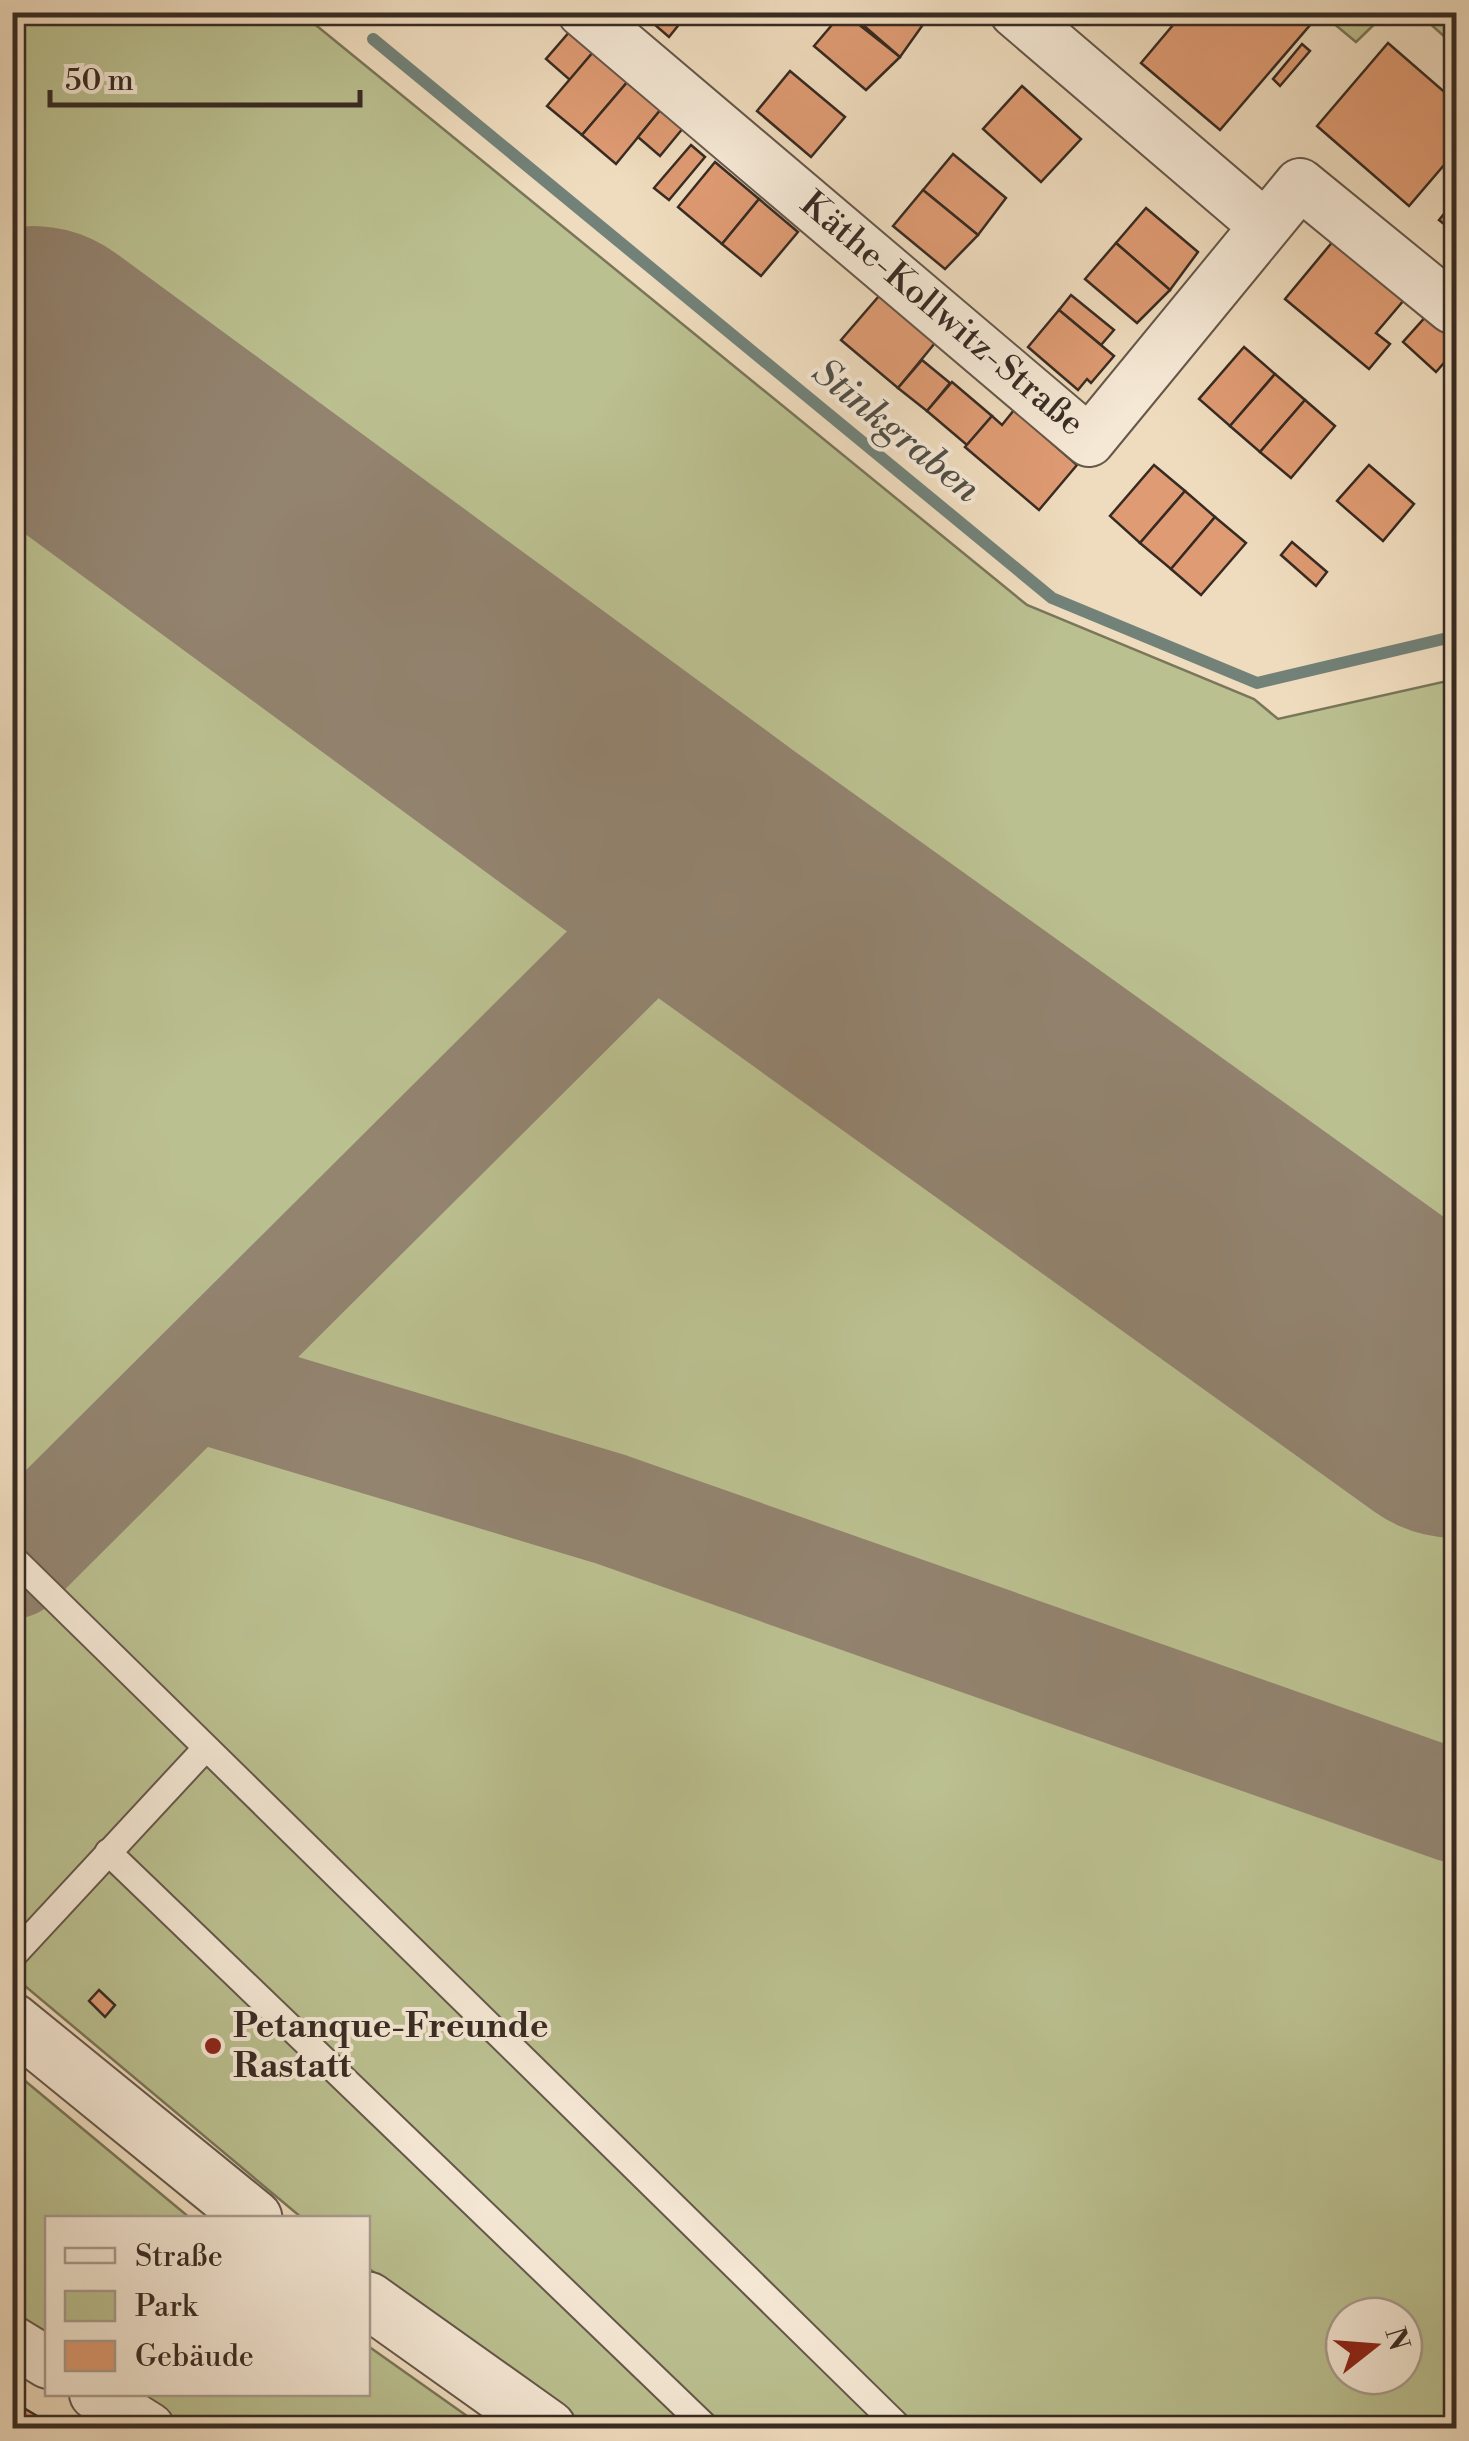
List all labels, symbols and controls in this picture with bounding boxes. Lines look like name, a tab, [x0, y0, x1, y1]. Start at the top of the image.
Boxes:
scale bar	[50, 45, 360, 107]
text: 50 m	[65, 62, 134, 100]
street label: Käthe-Kollwitz-Straße	[791, 183, 1093, 445]
water label: Stinkgraben	[803, 349, 990, 513]
place label: Petanque-Freunde Rastatt	[233, 2005, 548, 2088]
marker: Petanque-Freunde Rastatt	[202, 2035, 224, 2057]
legend	[45, 2216, 370, 2396]
text: Straße	[135, 2238, 223, 2276]
text: Park	[135, 2288, 199, 2326]
north arrow	[1324, 2296, 1424, 2396]
text: N	[1376, 2323, 1416, 2355]
text: Gebäude	[135, 2338, 254, 2376]

